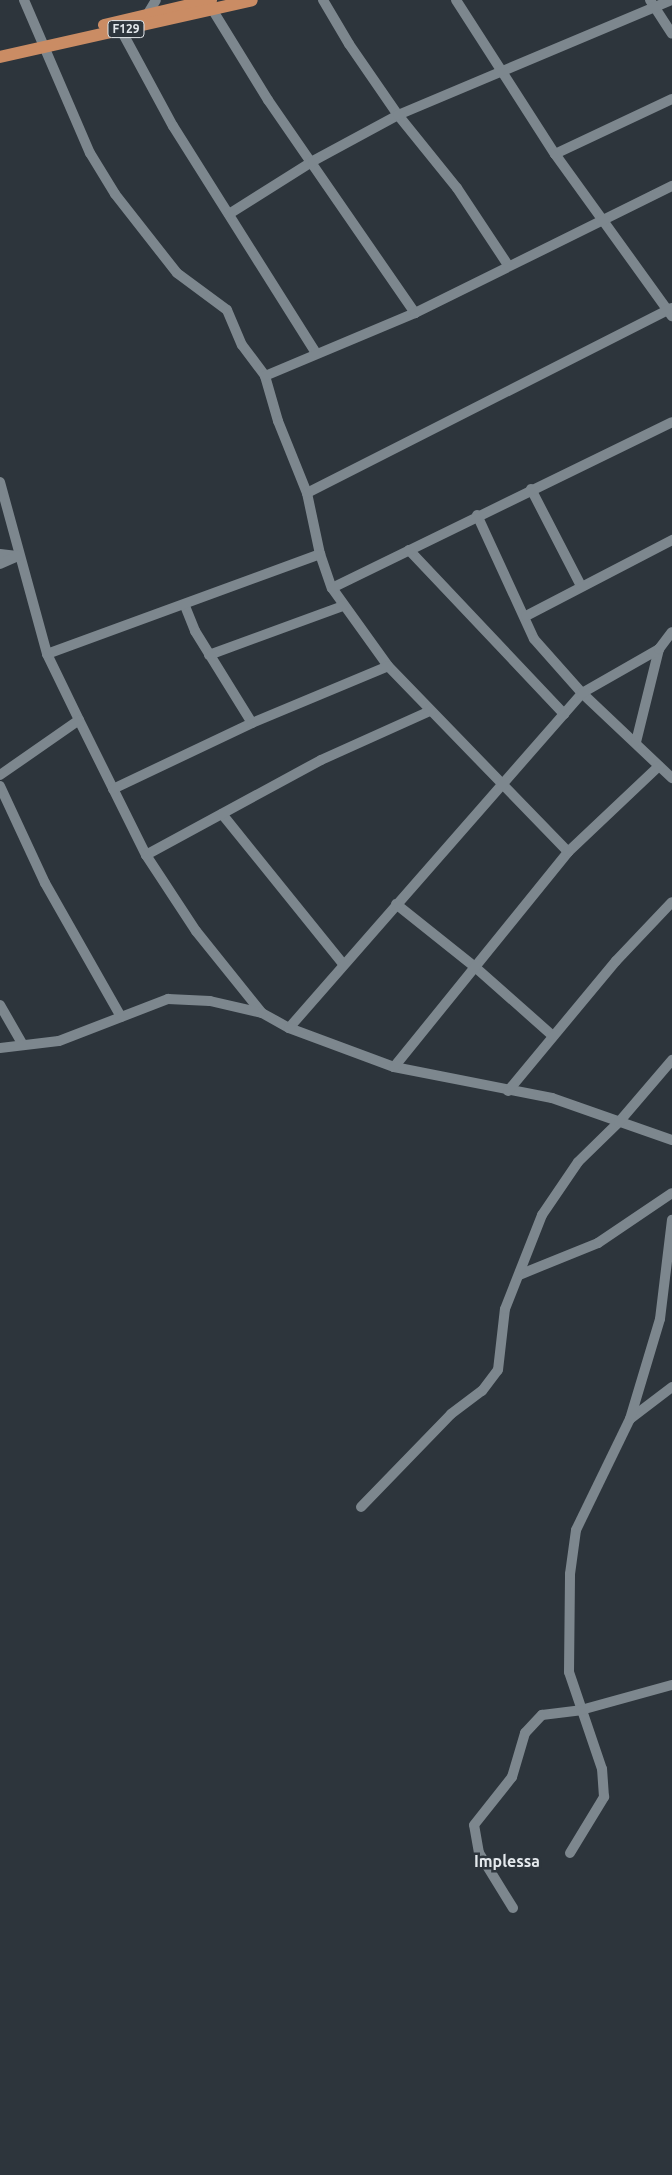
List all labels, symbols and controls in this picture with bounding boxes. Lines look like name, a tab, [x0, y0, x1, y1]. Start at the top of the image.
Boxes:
road number: F129	[107, 20, 145, 38]
district label: Implessa	[474, 1851, 540, 1871]

